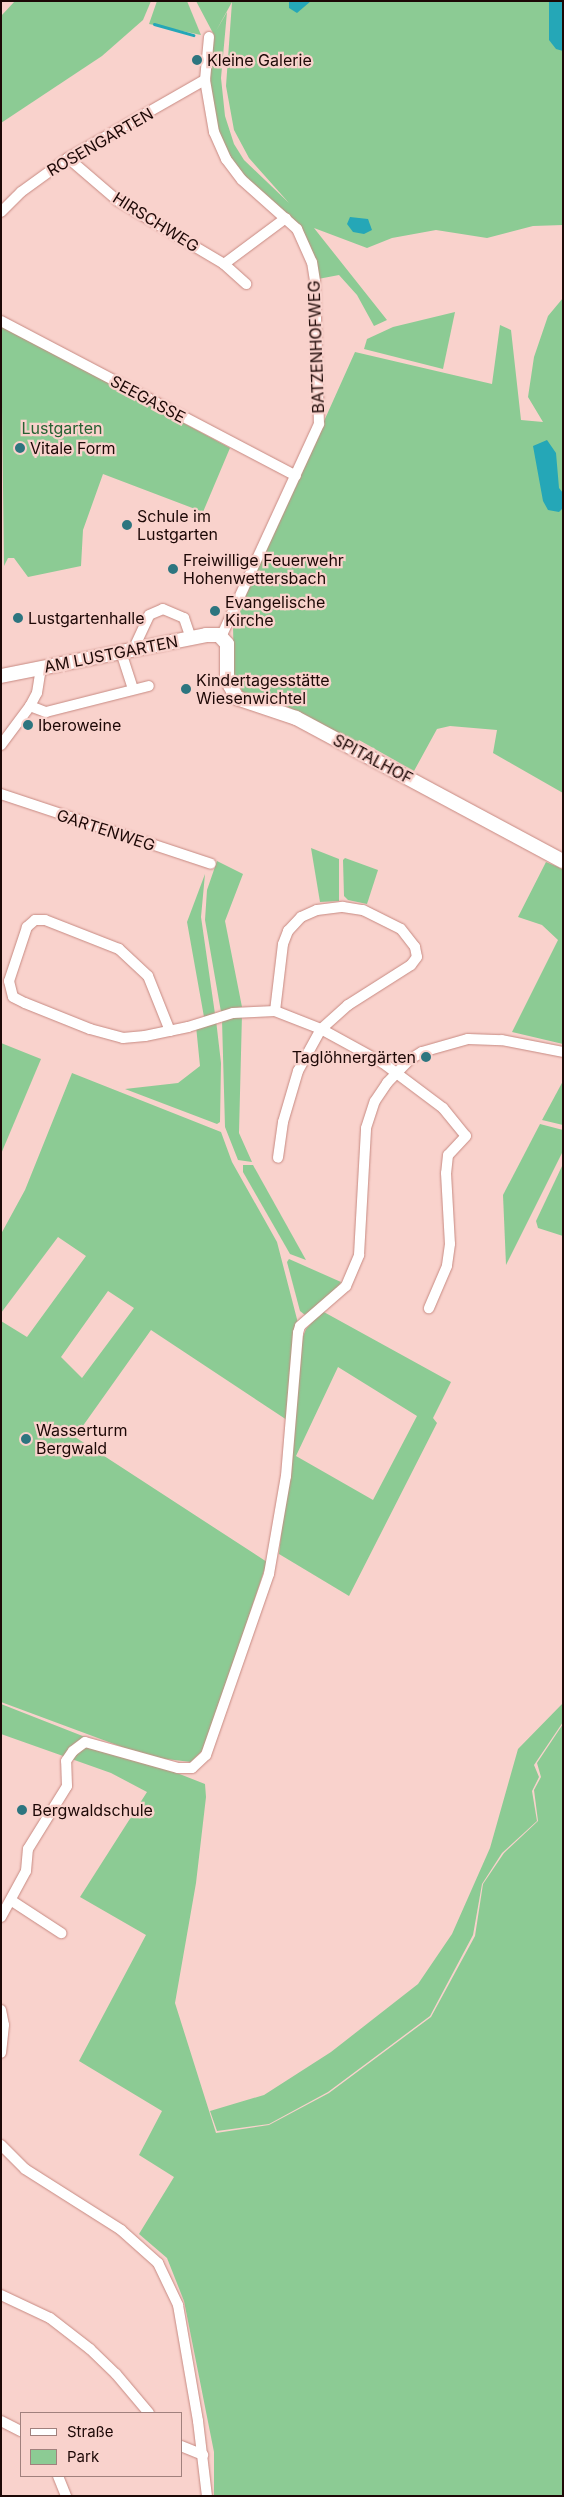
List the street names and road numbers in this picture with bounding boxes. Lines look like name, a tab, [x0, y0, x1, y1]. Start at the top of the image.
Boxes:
street label: ROSENGARTEN	[44, 104, 156, 180]
street label: HIRSCHWEG	[110, 188, 202, 256]
street label: BATZENHOFWEG	[304, 280, 328, 414]
street label: SEEGASSE	[107, 371, 189, 427]
street label: AM LUSTGARTEN	[42, 632, 180, 676]
street label: SPITALHOF	[330, 730, 416, 788]
street label: GARTENWEG	[54, 805, 158, 855]

